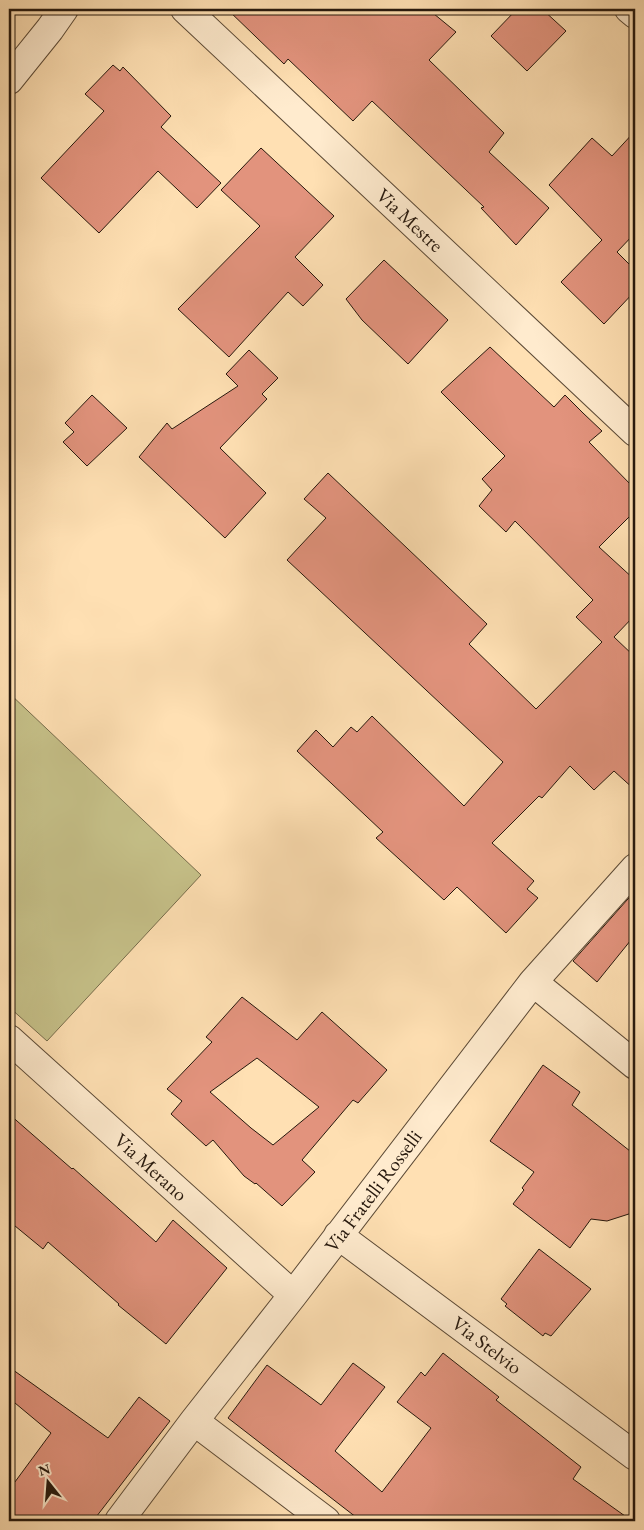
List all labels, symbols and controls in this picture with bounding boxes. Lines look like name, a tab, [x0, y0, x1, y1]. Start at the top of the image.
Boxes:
street label: Via Mestre	[371, 182, 449, 258]
street label: Via Fratelli Rosselli	[318, 1124, 428, 1257]
street label: Via Merano	[109, 1127, 193, 1207]
street label: Via Stelvio	[447, 1310, 528, 1380]
north arrow	[22, 1458, 72, 1508]
text: N	[36, 1459, 53, 1480]

